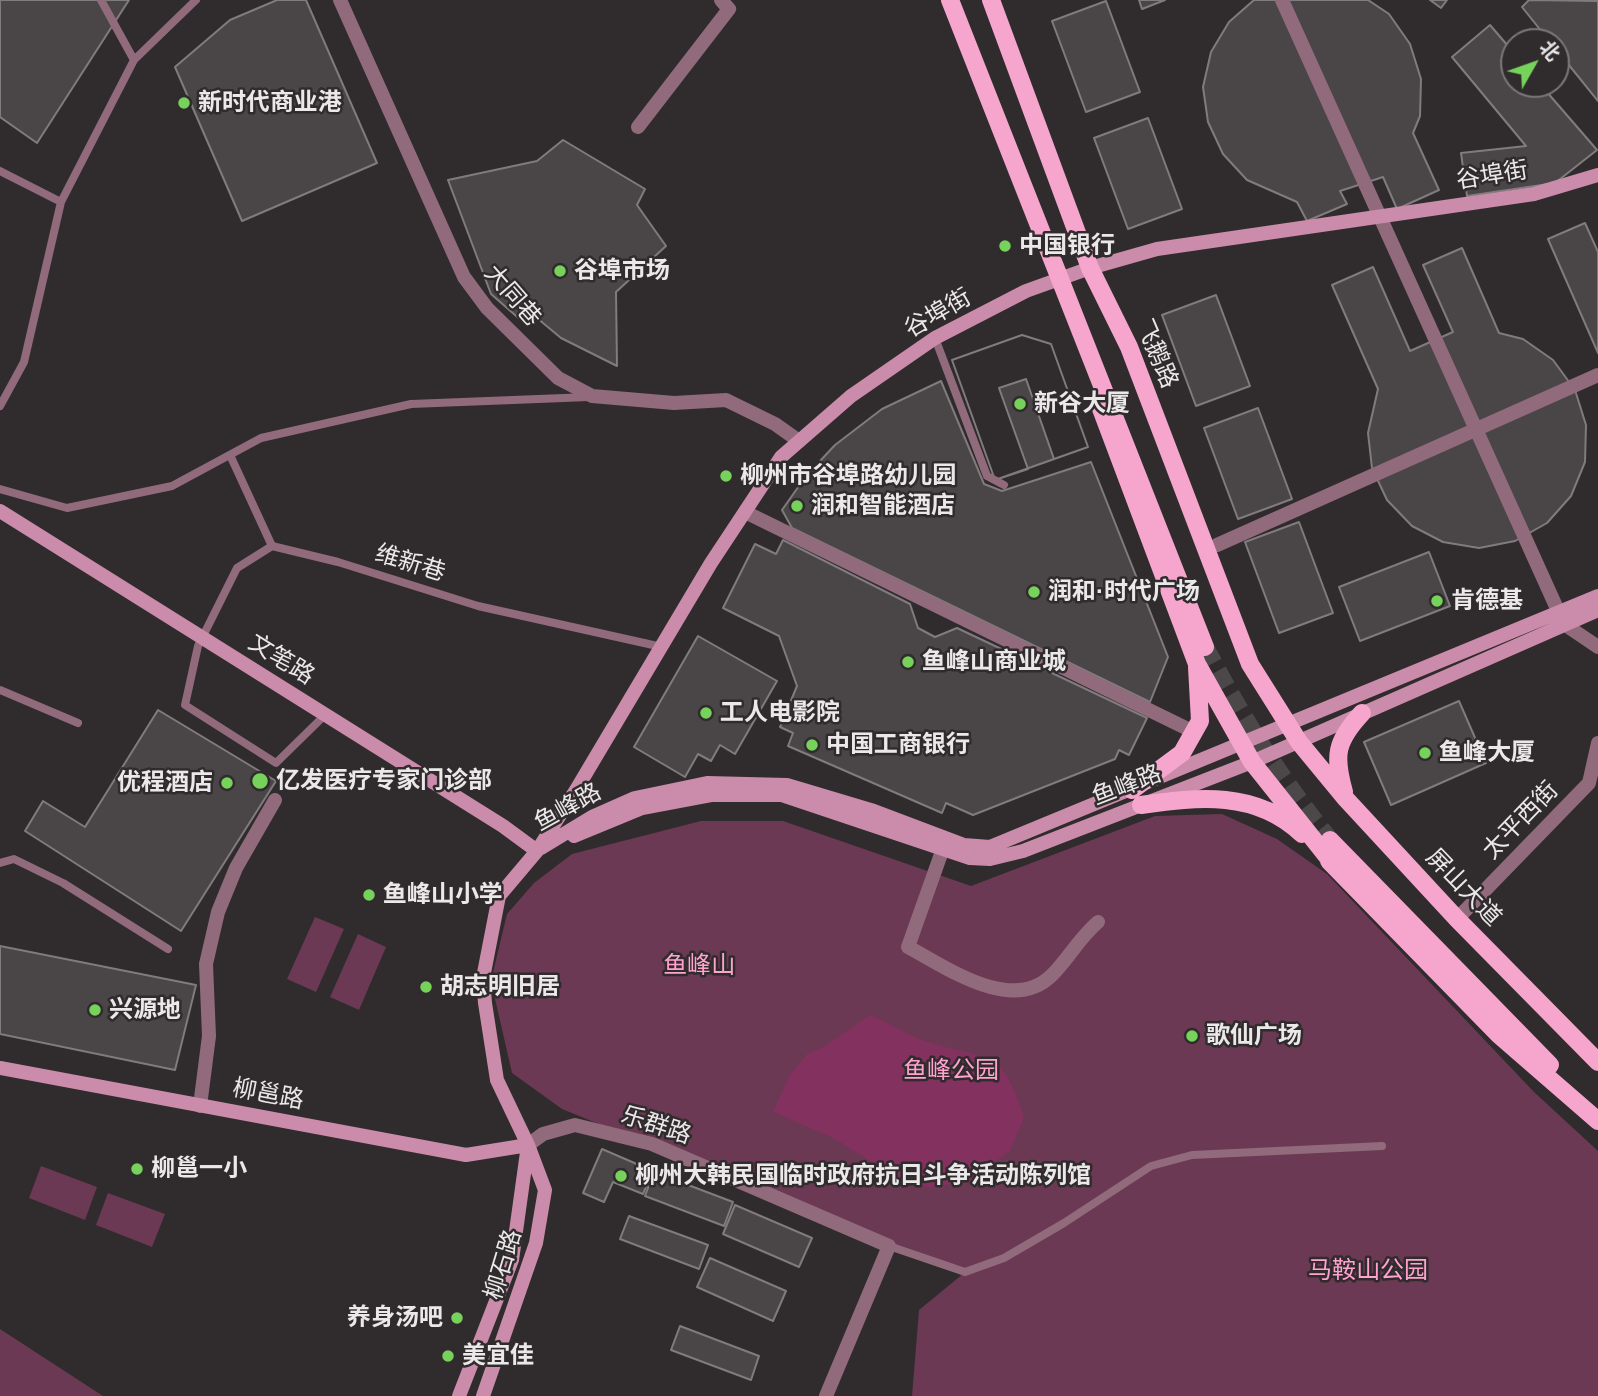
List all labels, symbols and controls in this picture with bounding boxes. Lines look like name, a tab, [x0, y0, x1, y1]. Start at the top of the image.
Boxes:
north arrow	[1500, 28, 1570, 98]
text: 北	[1536, 36, 1564, 64]
place label: 新时代商业港	[198, 89, 342, 117]
marker: 新时代商业港	[176, 95, 192, 111]
street label: 谷埠街	[1454, 156, 1530, 196]
place label: 中国银行	[1019, 232, 1115, 260]
marker: 中国银行	[997, 238, 1013, 254]
place label: 谷埠市场	[574, 257, 670, 285]
street label: 大同巷	[478, 259, 546, 333]
marker: 谷埠市场	[552, 263, 568, 279]
street label: 谷埠街	[900, 284, 976, 344]
street label: 飞鹅路	[1129, 315, 1183, 393]
place label: 新谷大厦	[1034, 390, 1130, 418]
marker: 新谷大厦	[1012, 396, 1028, 412]
place label: 柳州市谷埠路幼儿园	[740, 462, 956, 490]
marker: 柳州市谷埠路幼儿园	[718, 468, 734, 484]
place label: 润和智能酒店	[811, 492, 955, 520]
marker: 润和智能酒店	[789, 498, 805, 514]
street label: 维新巷	[371, 540, 449, 588]
place label: 润和·时代广场	[1048, 578, 1200, 606]
marker: 润和·时代广场	[1026, 584, 1042, 600]
place label: 肯德基	[1451, 587, 1523, 615]
marker: 肯德基	[1429, 593, 1445, 609]
street label: 文笔路	[243, 629, 319, 691]
place label: 鱼峰山商业城	[922, 648, 1066, 676]
marker: 鱼峰山商业城	[900, 654, 916, 670]
place label: 工人电影院	[720, 699, 840, 727]
marker: 工人电影院	[698, 705, 714, 721]
place label: 中国工商银行	[826, 731, 970, 759]
marker: 中国工商银行	[804, 737, 820, 753]
place label: 鱼峰大厦	[1439, 739, 1535, 767]
marker: 鱼峰大厦	[1417, 745, 1433, 761]
street label: 鱼峰路	[1088, 760, 1166, 812]
place label: 亿发医疗专家门诊部	[276, 767, 492, 795]
place label: 优程酒店	[117, 769, 213, 797]
marker: 亿发医疗专家门诊部	[250, 771, 270, 791]
marker: 优程酒店	[219, 775, 235, 791]
street label: 太平西街	[1477, 776, 1565, 866]
street label: 鱼峰路	[530, 778, 606, 838]
street label: 屏山大道	[1419, 843, 1507, 933]
place label: 鱼峰山小学	[383, 881, 503, 909]
marker: 鱼峰山小学	[361, 887, 377, 903]
park label: 鱼峰山	[663, 952, 735, 980]
place label: 胡志明旧居	[440, 973, 560, 1001]
marker: 胡志明旧居	[418, 979, 434, 995]
place label: 兴源地	[109, 996, 181, 1024]
marker: 兴源地	[87, 1002, 103, 1018]
place label: 歌仙广场	[1206, 1022, 1302, 1050]
marker: 歌仙广场	[1184, 1028, 1200, 1044]
park label: 鱼峰公园	[903, 1057, 999, 1085]
street label: 柳邕路	[230, 1074, 306, 1116]
street label: 乐群路	[617, 1101, 695, 1151]
place label: 柳邕一小	[151, 1155, 247, 1183]
marker: 柳邕一小	[129, 1161, 145, 1177]
place label: 柳州大韩民国临时政府抗日斗争活动陈列馆	[635, 1162, 1091, 1190]
marker: 柳州大韩民国临时政府抗日斗争活动陈列馆	[613, 1168, 629, 1184]
street label: 柳石路	[480, 1226, 528, 1304]
park label: 马鞍山公园	[1308, 1257, 1428, 1285]
place label: 养身汤吧	[347, 1304, 443, 1332]
marker: 养身汤吧	[449, 1310, 465, 1326]
place label: 美宜佳	[462, 1342, 534, 1370]
marker: 美宜佳	[440, 1348, 456, 1364]

